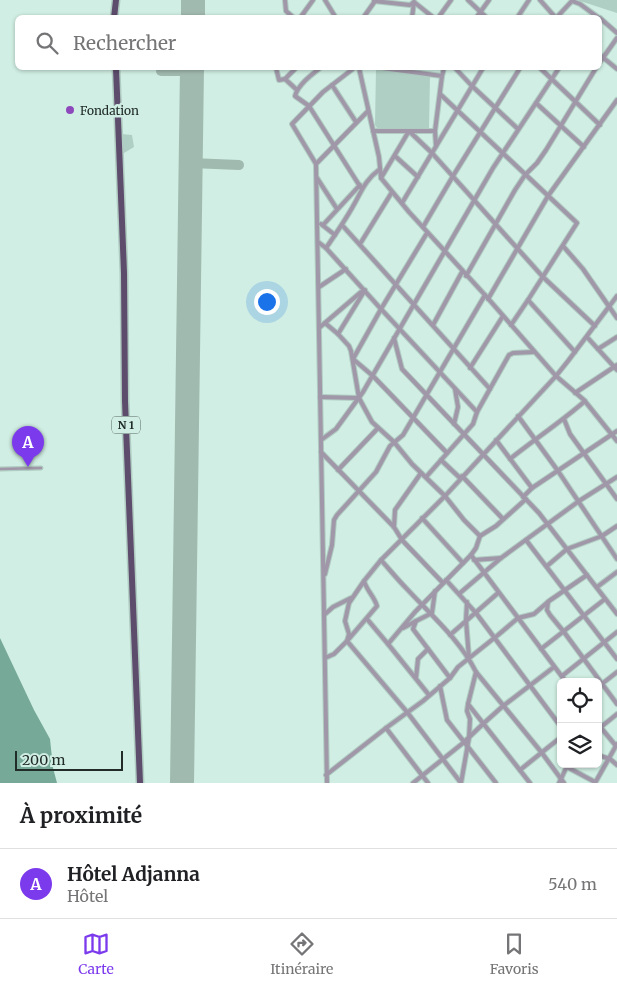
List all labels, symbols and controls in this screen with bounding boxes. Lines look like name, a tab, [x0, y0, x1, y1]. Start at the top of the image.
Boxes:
search box	[15, 15, 602, 70]
icon: search	[33, 29, 61, 57]
text: Rechercher	[73, 31, 176, 55]
place label: Fondation	[80, 103, 139, 118]
marker: Fondation	[64, 104, 76, 116]
your location	[254, 289, 280, 315]
road number: N 1	[112, 416, 140, 434]
pin: A	[12, 426, 44, 467]
map controls	[557, 678, 602, 768]
button: locate	[557, 678, 602, 723]
button: layers	[557, 723, 602, 768]
scale bar	[15, 748, 122, 771]
text: 200 m	[22, 751, 65, 769]
text: À proximité	[20, 802, 142, 829]
text: Hôtel Adjanna	[67, 862, 200, 886]
text: A	[30, 874, 42, 894]
text: 540 m	[548, 874, 597, 894]
text: Hôtel	[67, 886, 108, 906]
tab: Carte	[78, 930, 114, 978]
tab: Itinéraire	[270, 930, 333, 978]
tab: Favoris	[490, 930, 539, 978]

